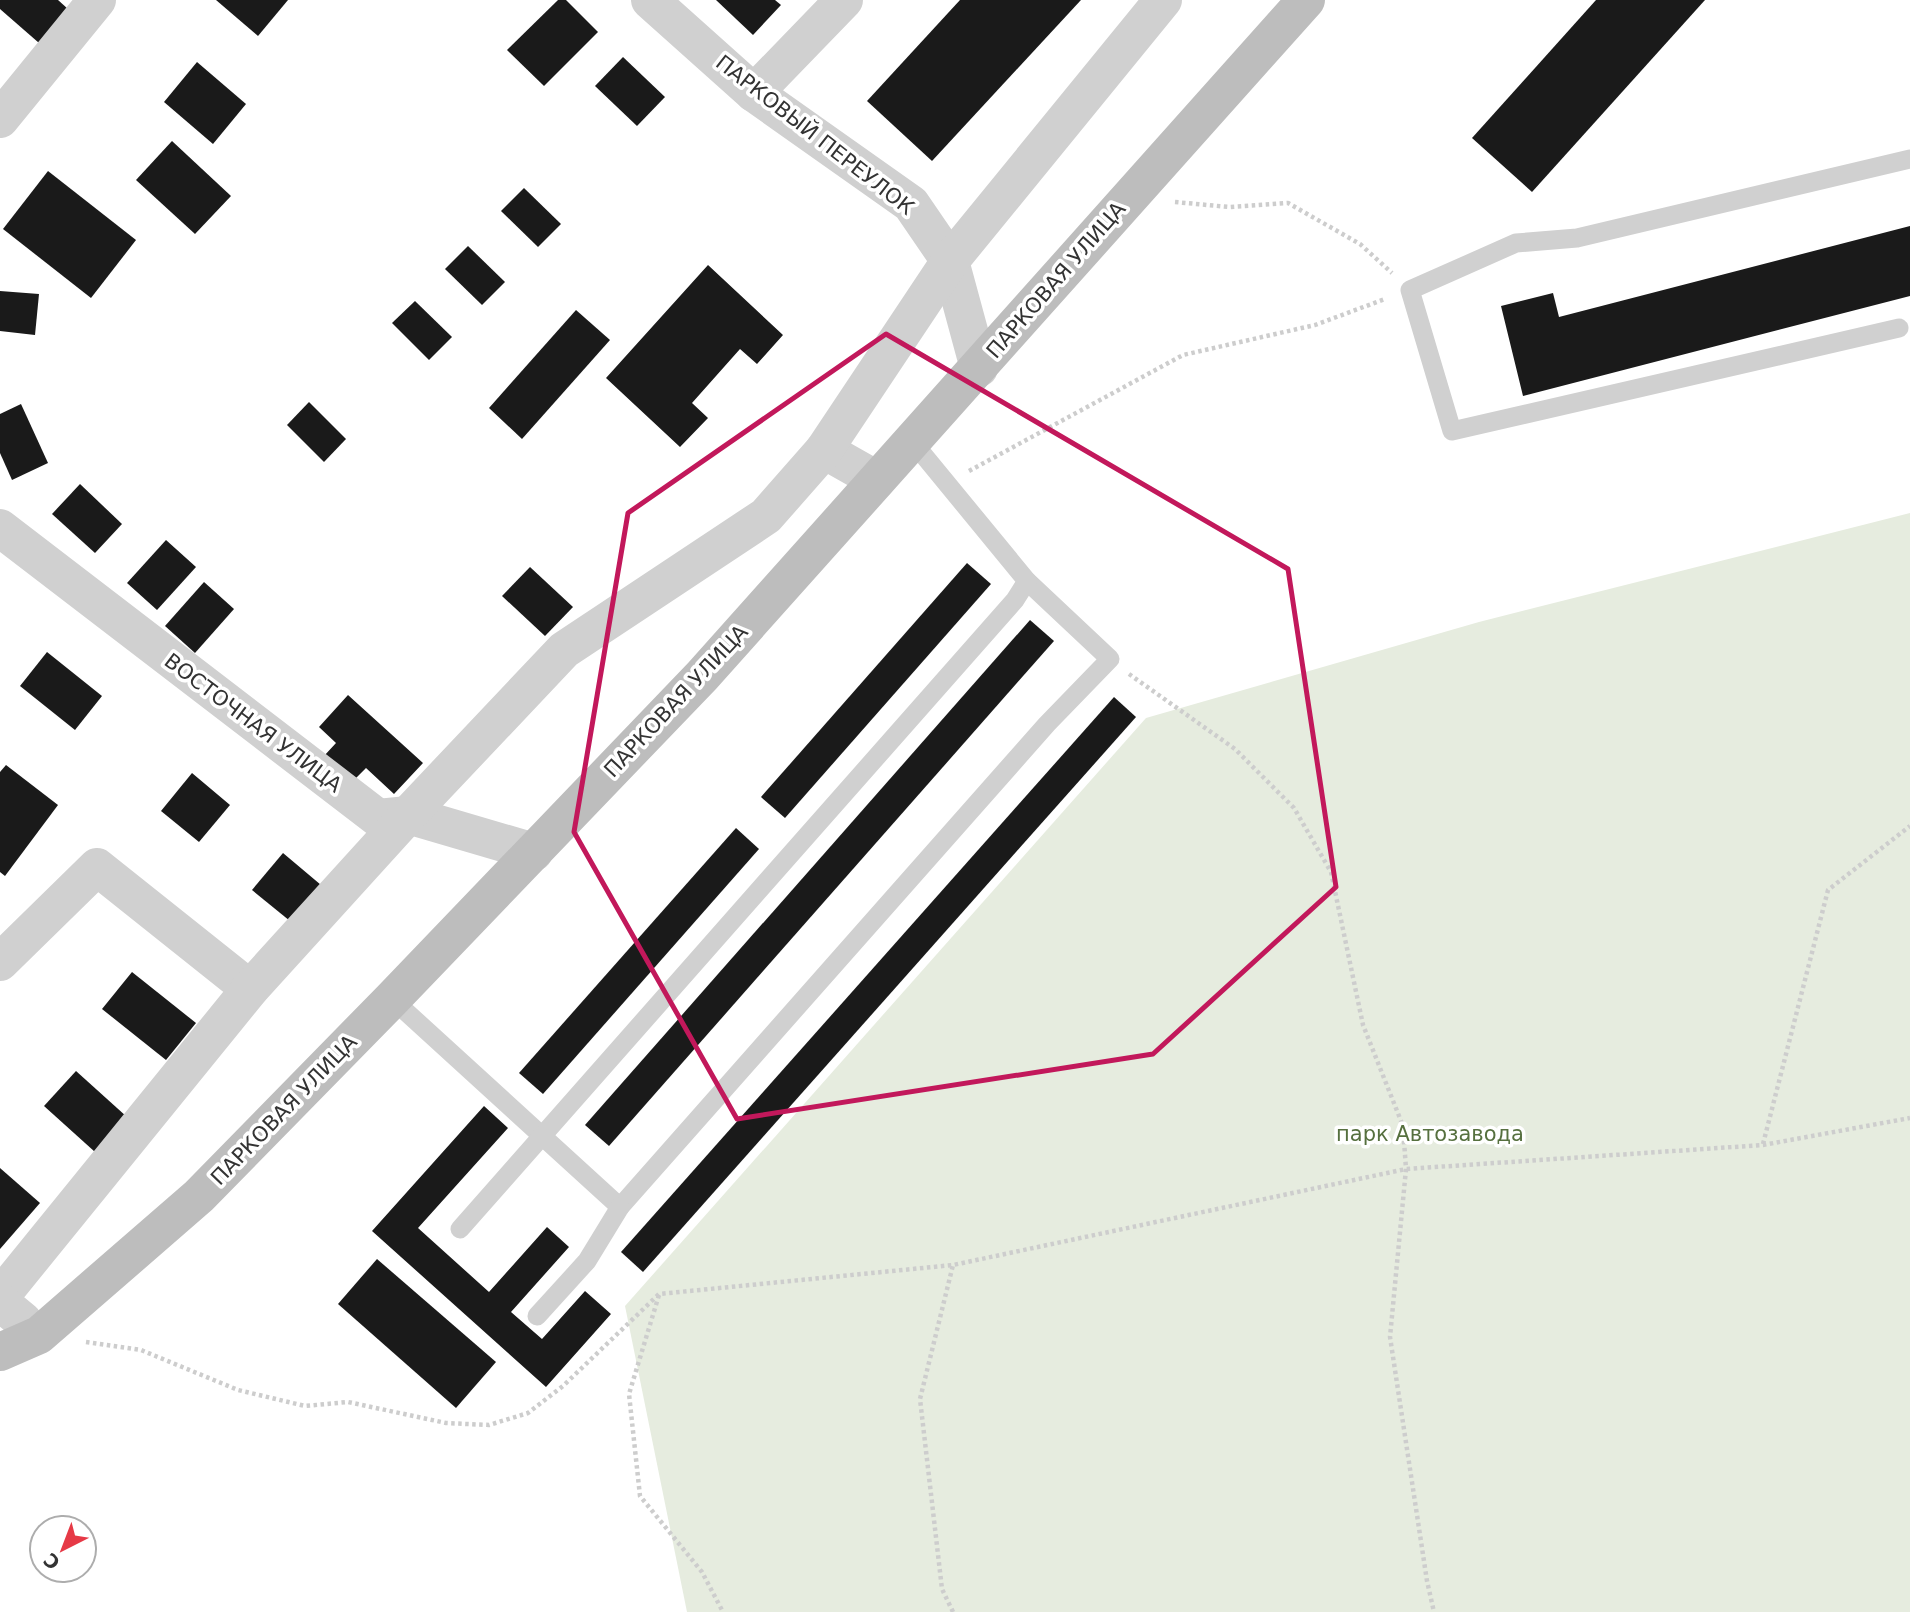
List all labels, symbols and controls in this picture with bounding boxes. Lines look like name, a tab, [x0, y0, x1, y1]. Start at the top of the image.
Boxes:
street label: ПАРКОВЫЙ ПЕРЕУЛОК	[711, 49, 919, 220]
street label: ПАРКОВАЯ УЛИЦА	[982, 196, 1131, 363]
street label: ПАРКОВАЯ УЛИЦА	[599, 619, 753, 782]
street label: ВОСТОЧНАЯ УЛИЦА	[160, 648, 347, 798]
street label: ПАРКОВАЯ УЛИЦА	[206, 1030, 362, 1190]
park label: парк Автозавода	[1336, 1122, 1524, 1146]
north arrow	[28, 1514, 98, 1584]
text: С	[39, 1549, 64, 1574]

